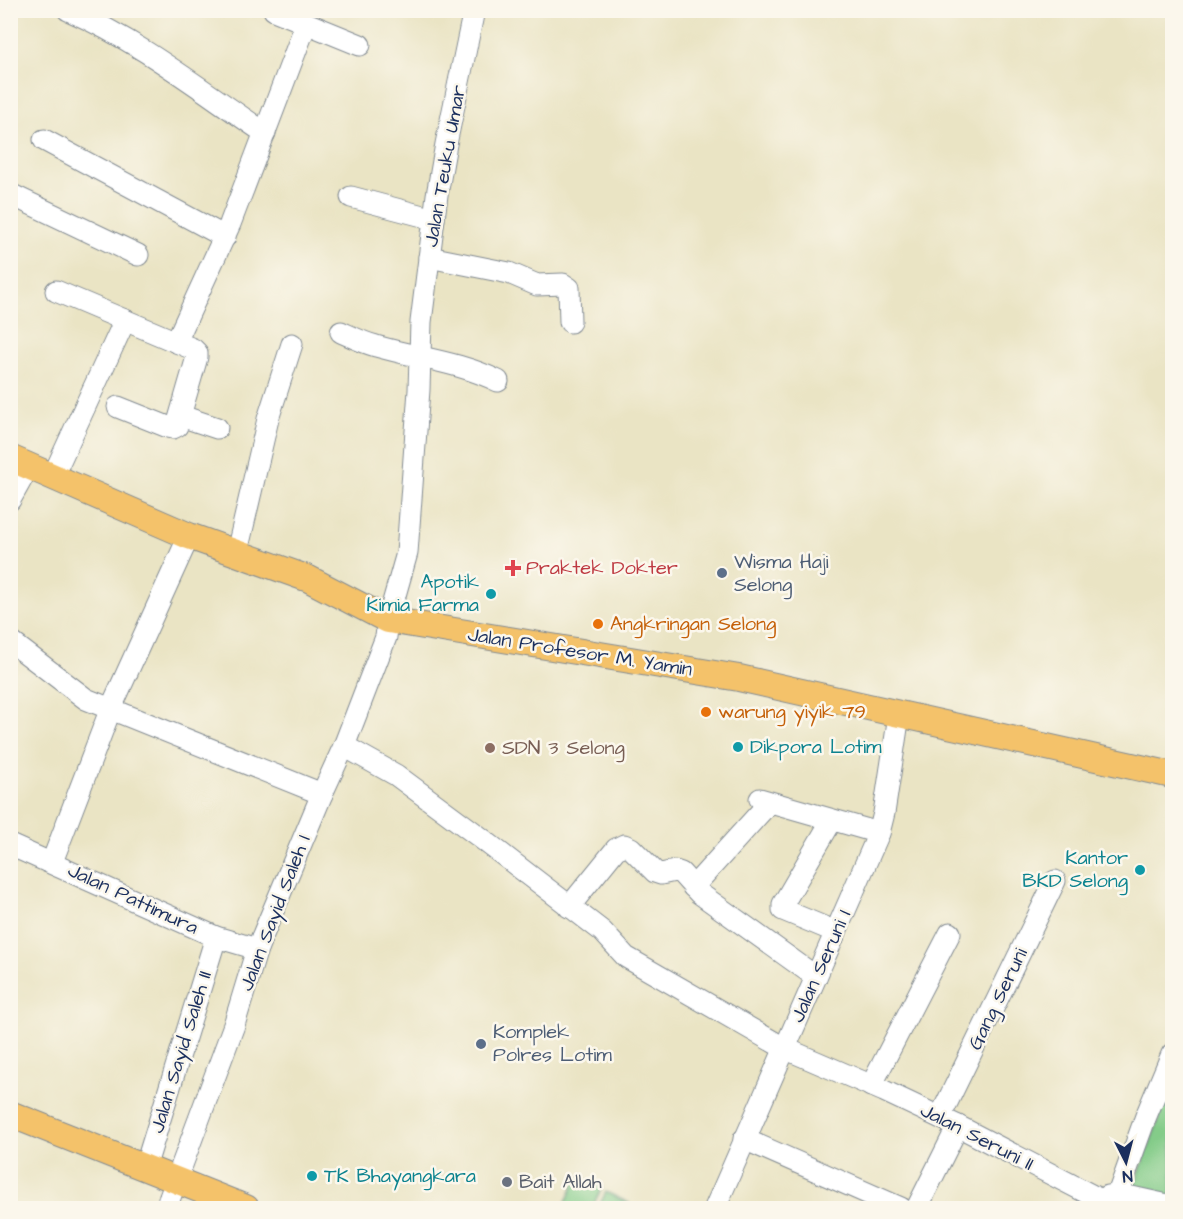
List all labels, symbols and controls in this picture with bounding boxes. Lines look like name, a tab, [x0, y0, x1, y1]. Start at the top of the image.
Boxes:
street label: Jalan Teuku Umar	[417, 83, 473, 249]
place label: Wisma Haji Selong	[734, 548, 829, 600]
place label: Praktek Dokter	[526, 554, 678, 582]
marker: Praktek Dokter	[504, 559, 522, 577]
marker: Wisma Haji Selong	[715, 566, 729, 580]
place label: Apotik Kimia Farma	[366, 568, 479, 619]
marker: Apotik Kimia Farma	[484, 587, 498, 601]
place label: Angkringan Selong	[610, 610, 776, 639]
marker: Angkringan Selong	[591, 617, 605, 631]
street label: Jalan Profesor M. Yamin	[466, 620, 694, 684]
place label: warung yiyik 79	[718, 698, 866, 727]
marker: warung yiyik 79	[699, 705, 713, 719]
place label: Dikpora Lotim	[750, 733, 882, 761]
place label: SDN 3 Selong	[502, 734, 625, 763]
marker: Dikpora Lotim	[731, 740, 745, 754]
marker: SDN 3 Selong	[483, 741, 497, 755]
street label: Jalan Sayid Saleh I	[232, 831, 319, 996]
place label: Kantor BKD Selong	[1022, 844, 1128, 896]
street label: Jalan Pattimura	[63, 856, 203, 942]
marker: Kantor BKD Selong	[1133, 863, 1147, 877]
street label: Jalan Seruni I	[784, 905, 858, 1027]
street label: Gang Seruni	[961, 943, 1036, 1055]
street label: Jalan Sayid Saleh II	[143, 967, 220, 1137]
place label: Komplek Polres Lotim	[493, 1018, 612, 1069]
marker: Komplek Polres Lotim	[474, 1037, 488, 1051]
street label: Jalan Seruni II	[915, 1096, 1039, 1178]
north arrow	[1096, 1132, 1156, 1192]
place label: TK Bhayangkara	[324, 1162, 476, 1191]
text: N	[1121, 1164, 1134, 1187]
place label: Bait Allah	[519, 1168, 602, 1196]
marker: TK Bhayangkara	[305, 1169, 319, 1183]
marker: Bait Allah	[500, 1175, 514, 1189]

